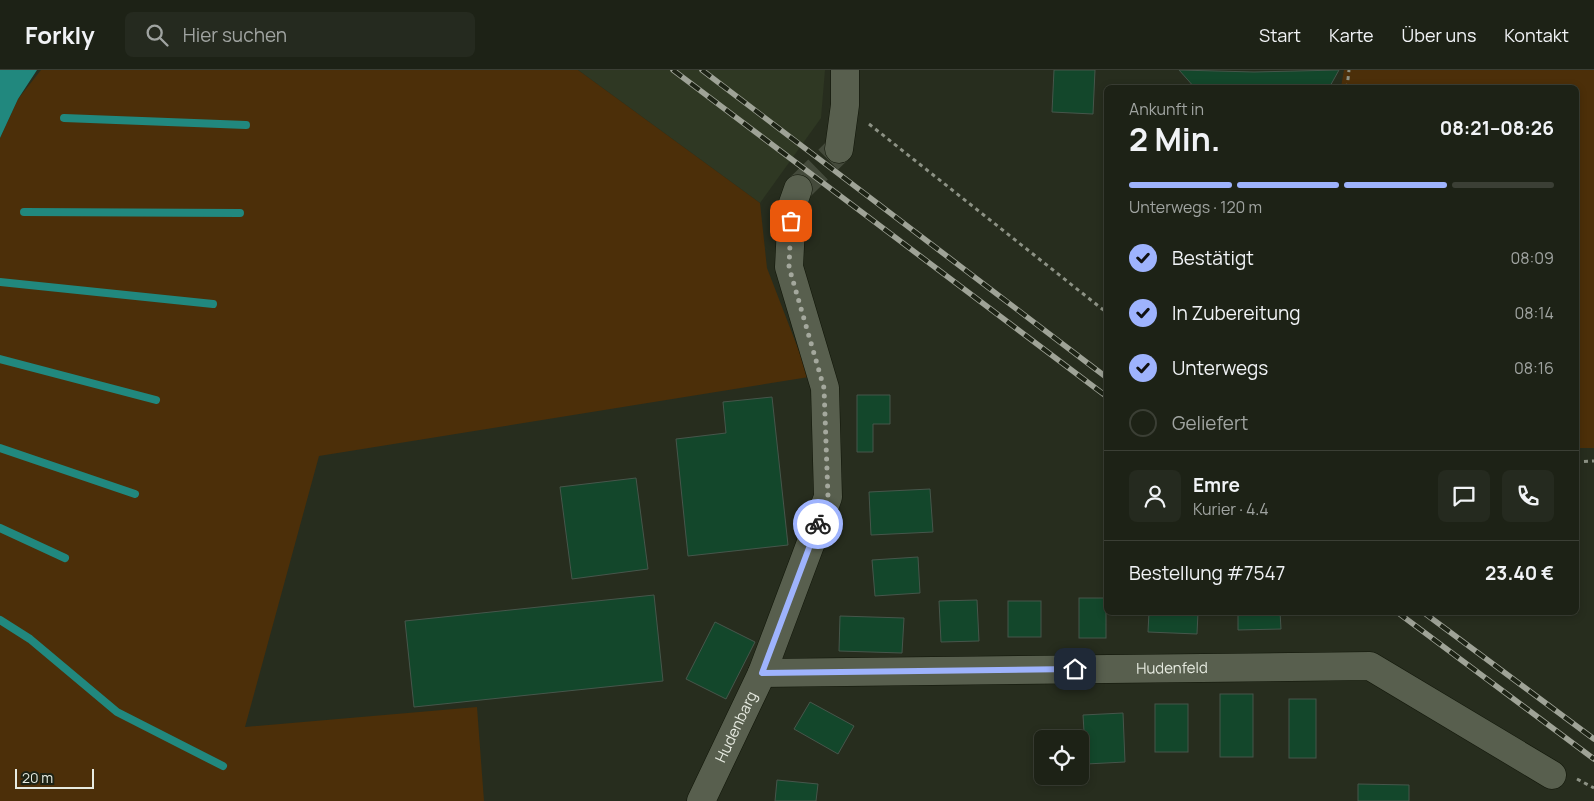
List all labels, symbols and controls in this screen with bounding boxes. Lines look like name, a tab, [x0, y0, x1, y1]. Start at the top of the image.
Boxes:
search box	[125, 12, 475, 57]
text: Forkly	[25, 18, 95, 51]
icon: search	[143, 21, 171, 49]
text: Hier suchen	[183, 22, 287, 48]
text: Start	[1259, 23, 1301, 47]
text: Karte	[1329, 23, 1374, 47]
text: Über uns	[1402, 23, 1476, 47]
text: Kontakt	[1504, 23, 1569, 47]
text: Ankunft in	[1129, 98, 1204, 120]
text: 08:21–08:26	[1440, 115, 1554, 141]
text: 2 Min.	[1129, 117, 1221, 161]
text: Unterwegs · 120 m	[1129, 196, 1262, 218]
pin	[770, 200, 812, 242]
icon: bag	[777, 207, 805, 235]
icon: check	[1129, 244, 1157, 272]
text: Bestätigt	[1172, 245, 1254, 271]
text: 08:09	[1510, 247, 1554, 269]
icon: check	[1129, 299, 1157, 327]
text: In Zubereitung	[1172, 300, 1300, 326]
text: 08:14	[1514, 302, 1554, 324]
icon: check	[1129, 354, 1157, 382]
text: Unterwegs	[1172, 355, 1268, 381]
text: 08:16	[1514, 357, 1554, 379]
text: Geliefert	[1172, 410, 1248, 436]
button: person	[1129, 470, 1181, 522]
button: chat	[1438, 470, 1490, 522]
button: phone	[1502, 470, 1554, 522]
text: Emre	[1193, 472, 1240, 498]
text: Kurier · 4.4	[1193, 498, 1269, 520]
courier	[793, 499, 843, 549]
icon: bike	[804, 510, 832, 538]
text: Bestellung #7547	[1129, 560, 1285, 586]
text: 23.40 €	[1485, 560, 1554, 586]
pin	[1054, 648, 1096, 690]
icon: home	[1061, 655, 1089, 683]
street label: Hudenfeld	[1136, 657, 1208, 679]
street label: Hudenbarg	[710, 688, 762, 766]
map controls	[1034, 730, 1089, 785]
button: locate	[1034, 730, 1089, 785]
scale bar	[15, 766, 94, 789]
text: 20 m	[22, 768, 53, 787]

